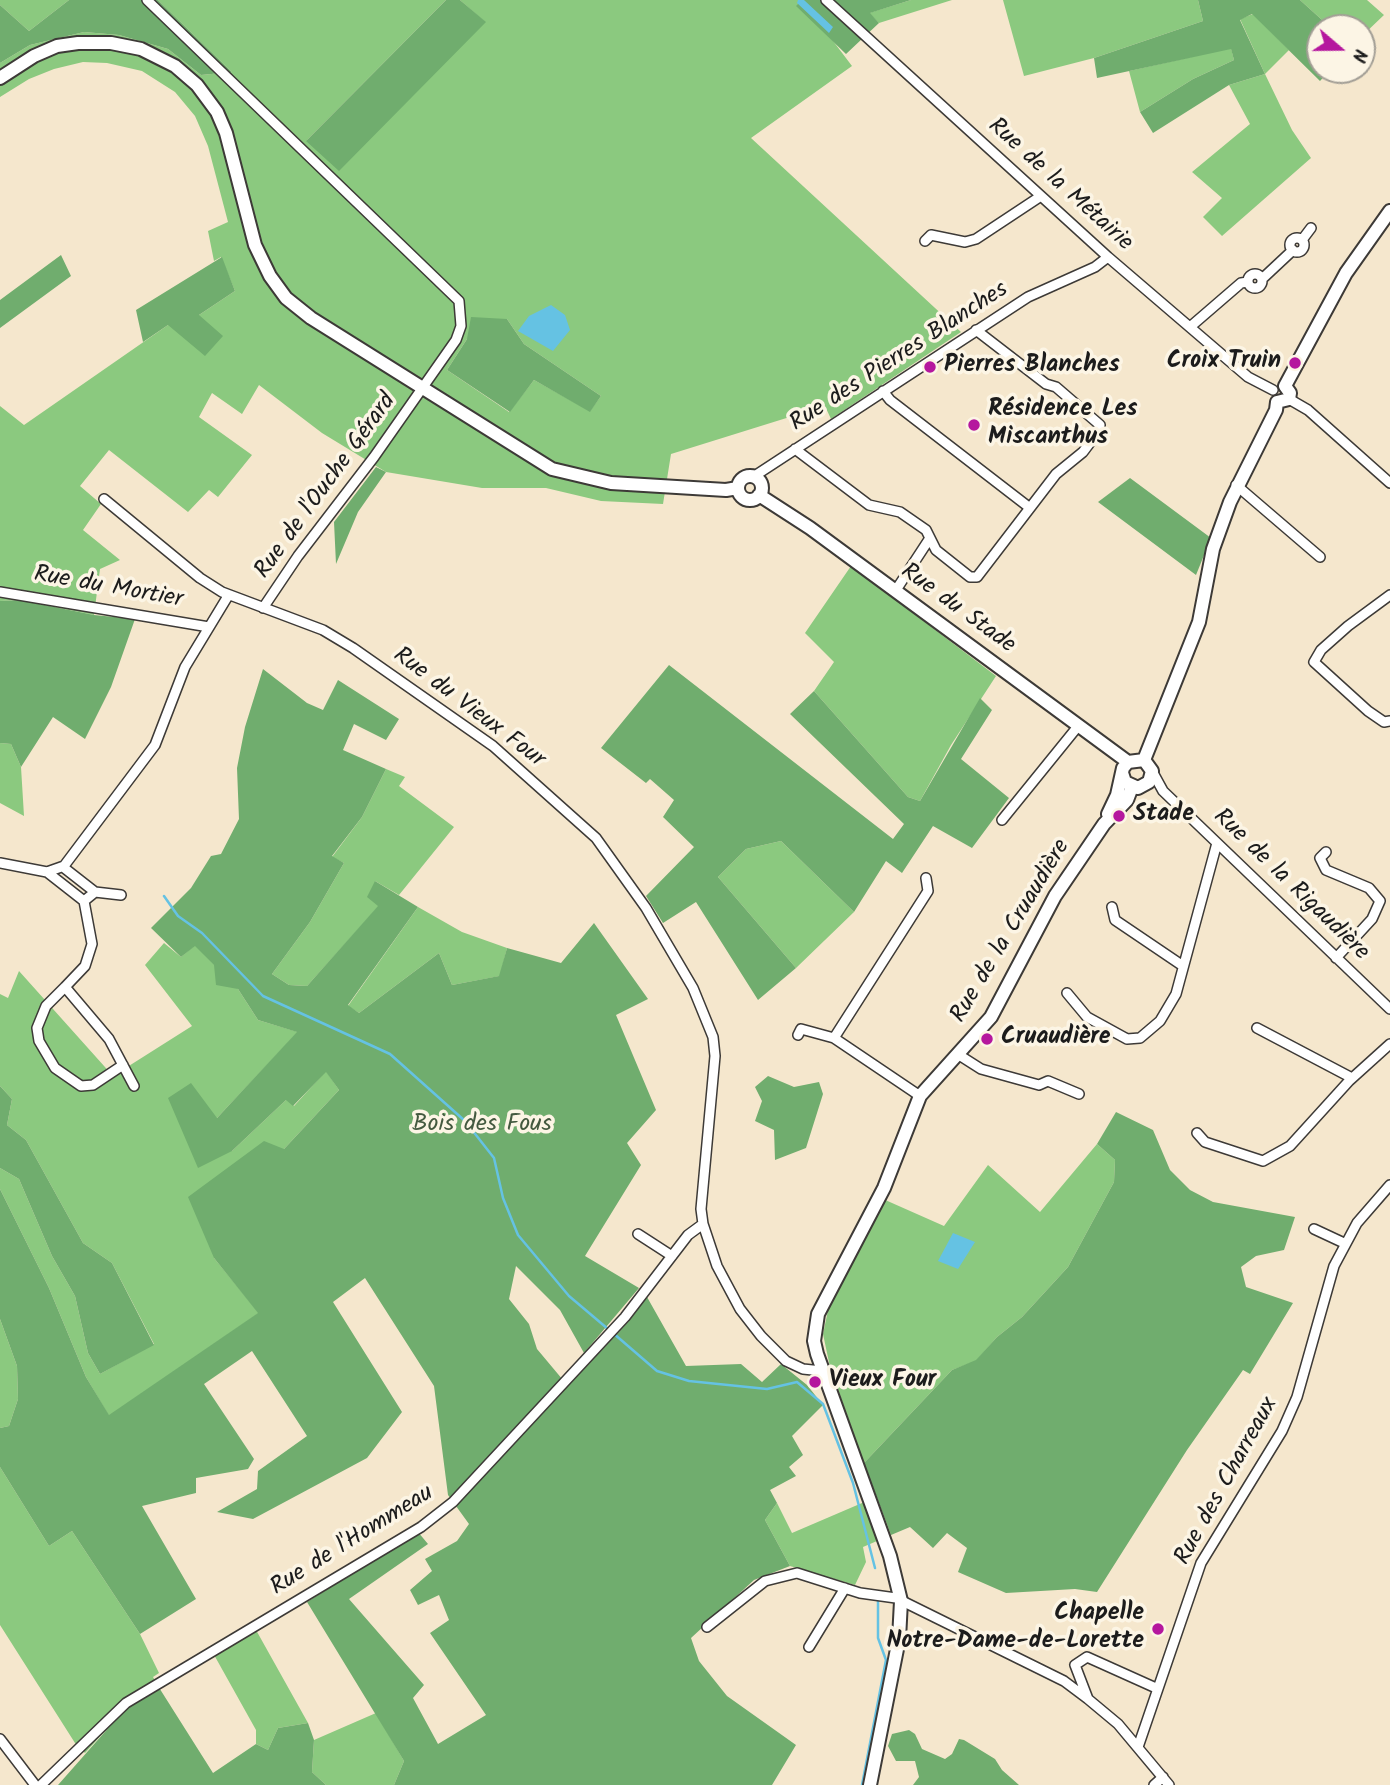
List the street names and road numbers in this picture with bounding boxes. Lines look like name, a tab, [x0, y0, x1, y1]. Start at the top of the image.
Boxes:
street label: Rue de la Métairie	[981, 113, 1137, 259]
street label: Rue des Pierres Blanches	[785, 277, 1015, 439]
street label: Rue de l'Ouche Gérard	[250, 389, 404, 585]
street label: Rue du Stade	[894, 559, 1020, 661]
street label: Rue du Mortier	[31, 562, 185, 616]
street label: Rue du Vieux Four	[386, 643, 550, 775]
street label: Rue de la Rigaudière	[1206, 804, 1374, 968]
street label: Rue de la Cruaudière	[946, 835, 1078, 1029]
street label: Rue des Charreaux	[1170, 1393, 1286, 1571]
street label: Rue de l'Hommeau	[266, 1480, 440, 1604]

